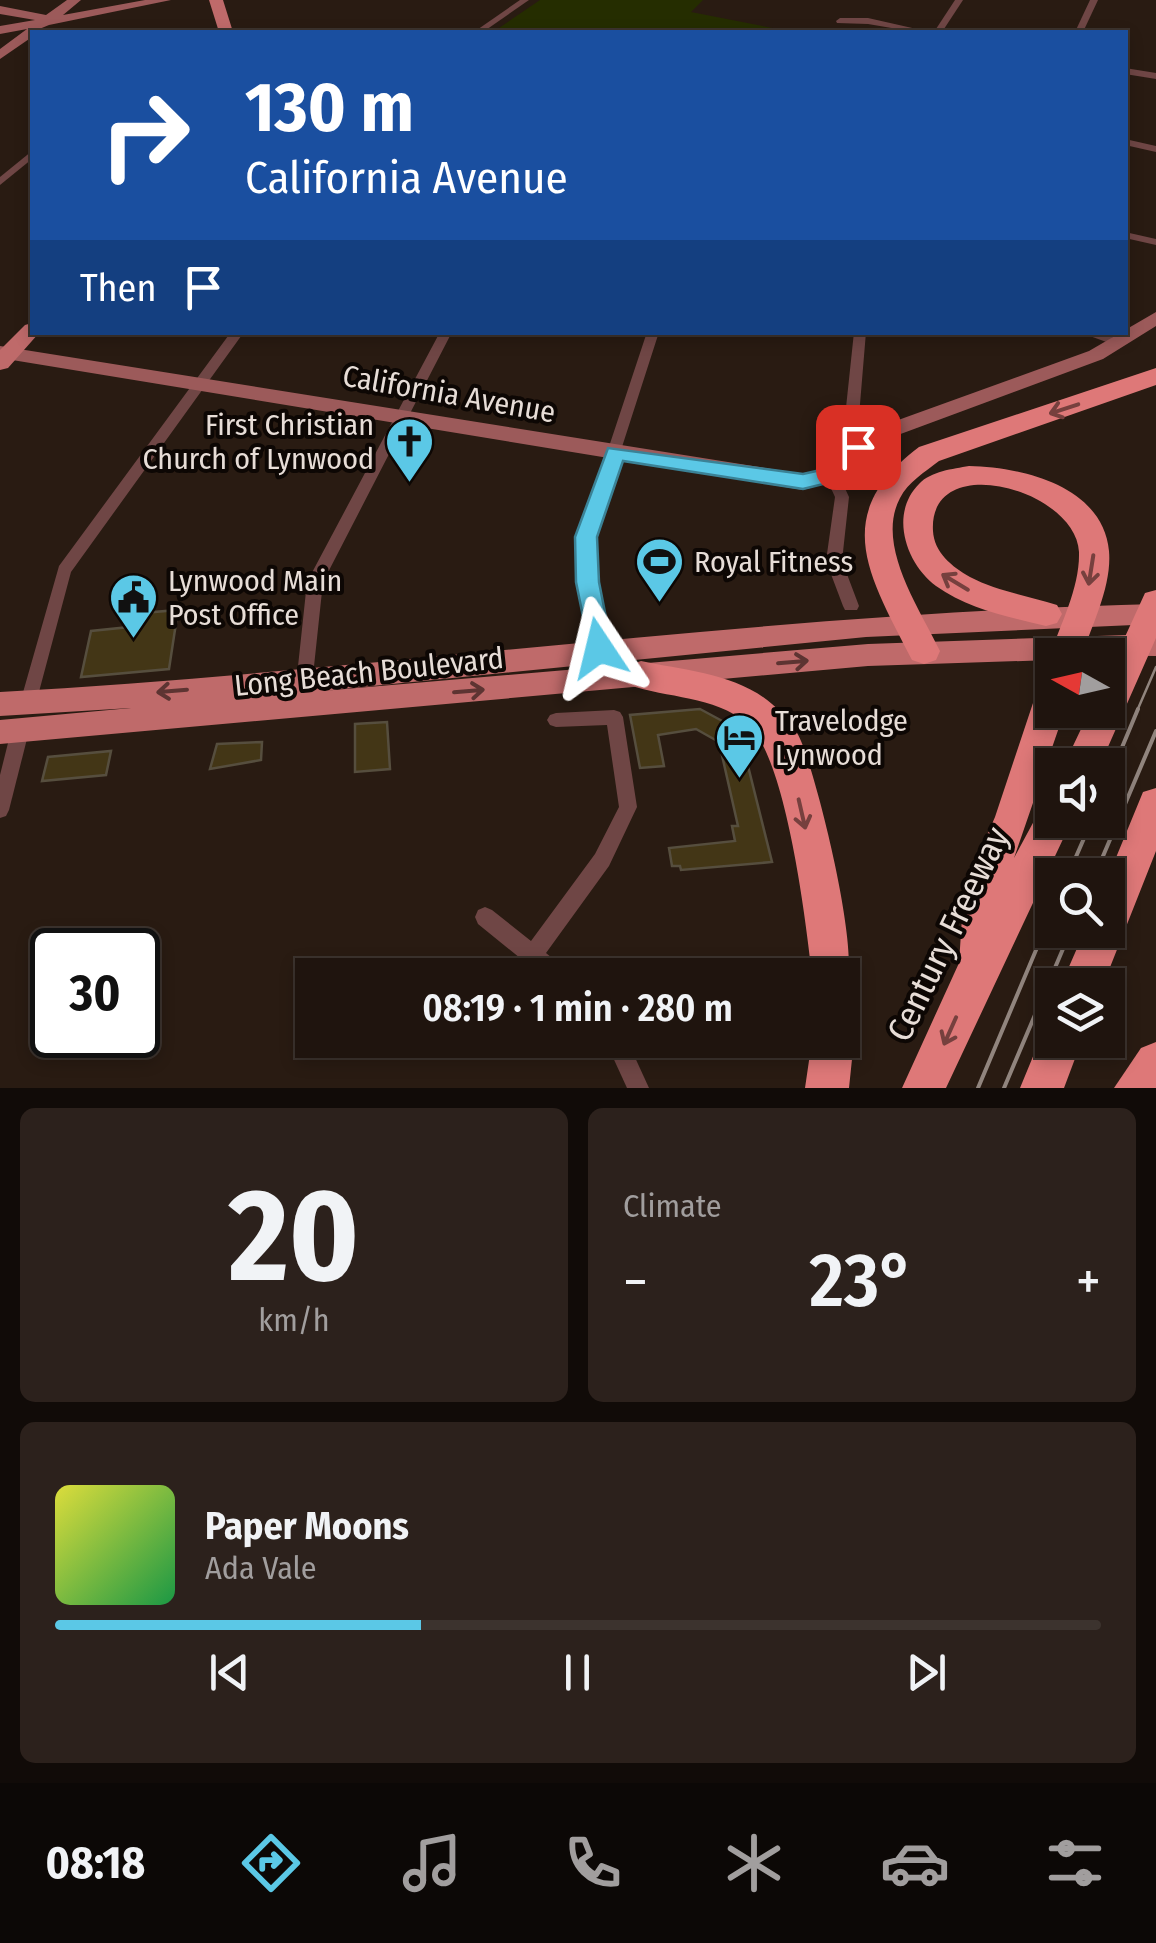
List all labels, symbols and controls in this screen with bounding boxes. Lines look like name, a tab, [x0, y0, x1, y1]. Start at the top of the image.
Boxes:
text: 130 m	[245, 66, 414, 150]
icon: right	[80, 70, 210, 200]
text: California Avenue	[245, 151, 568, 205]
icon: arrive	[176, 260, 231, 315]
text: Then	[80, 265, 156, 311]
street label: California Avenue	[340, 358, 558, 430]
one-way arrow	[1049, 402, 1081, 420]
pin	[816, 405, 901, 490]
place label: First Christian Church of Lynwood	[142, 407, 374, 477]
church icon: First Christian Church of Lynwood	[383, 416, 435, 484]
icon: arrive	[831, 420, 886, 475]
sports icon: Royal Fitness	[633, 536, 685, 604]
place label: Royal Fitness	[694, 544, 853, 580]
one-way arrow	[1081, 554, 1099, 586]
place label: Lynwood Main Post Office	[168, 563, 342, 633]
public building icon: Lynwood Main Post Office	[107, 572, 159, 640]
one-way arrow	[941, 572, 970, 592]
position arrow	[547, 596, 651, 700]
north arrow	[1035, 638, 1125, 728]
map controls	[1035, 638, 1125, 1058]
street label: Long Beach Boulevard	[233, 640, 505, 704]
one-way arrow	[776, 652, 808, 671]
one-way arrow	[157, 681, 189, 700]
one-way arrow	[453, 681, 485, 700]
place label: Travelodge Lynwood	[775, 703, 908, 773]
hotel icon: Travelodge Lynwood	[714, 712, 766, 780]
button: sound	[1035, 748, 1125, 838]
one-way arrow	[794, 797, 812, 829]
street label: Century Freeway	[878, 820, 1018, 1048]
button: search	[1035, 858, 1125, 948]
speed limit sign: 30	[30, 928, 160, 1058]
button: layers	[1035, 968, 1125, 1058]
text: 08:19 · 1 min · 280 m	[422, 985, 733, 1031]
one-way arrow	[939, 1015, 958, 1045]
text: 20	[228, 1158, 360, 1314]
text: Climate	[623, 1187, 722, 1225]
text: 23°	[810, 1236, 914, 1326]
text: −	[623, 1249, 648, 1315]
text: +	[1076, 1249, 1101, 1315]
text: km/h	[258, 1301, 330, 1339]
text: Paper Moons	[205, 1503, 409, 1549]
text: Ada Vale	[205, 1549, 317, 1587]
icon: previous	[202, 1645, 257, 1700]
icon: pause	[550, 1645, 605, 1700]
icon: next	[899, 1645, 954, 1700]
icon: directions	[236, 1828, 306, 1898]
icon: music	[397, 1828, 467, 1898]
icon: phone	[558, 1828, 628, 1898]
icon: climate	[719, 1828, 789, 1898]
icon: car	[880, 1828, 950, 1898]
icon: filters	[1040, 1828, 1110, 1898]
text: 08:18	[45, 1836, 145, 1890]

